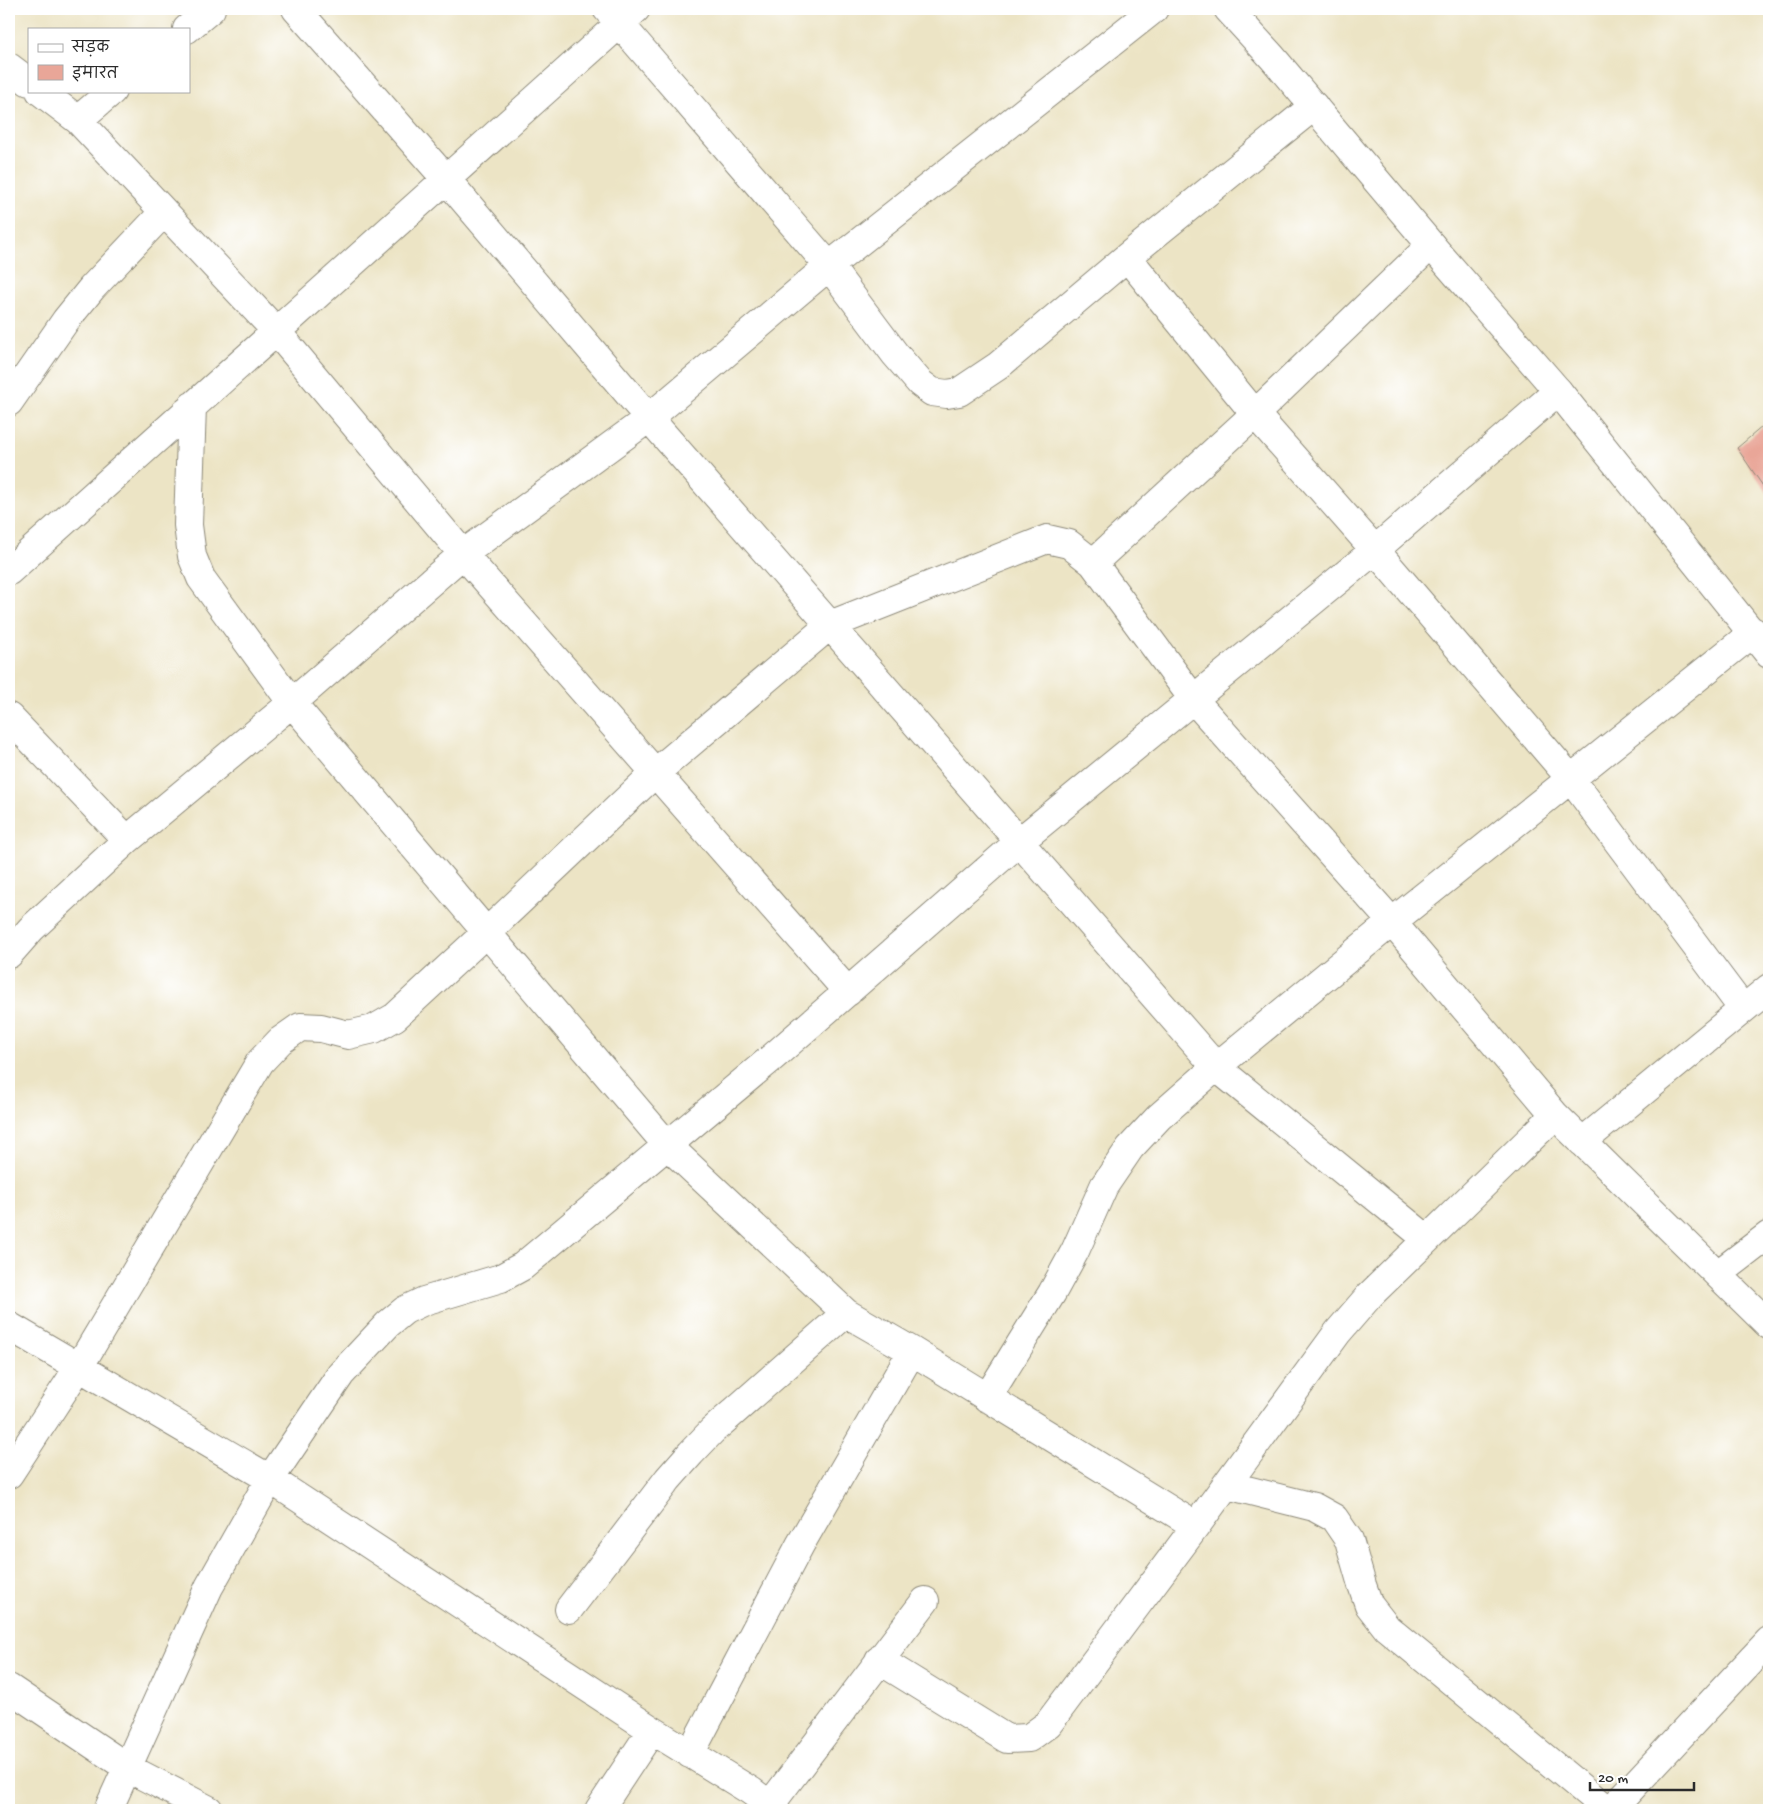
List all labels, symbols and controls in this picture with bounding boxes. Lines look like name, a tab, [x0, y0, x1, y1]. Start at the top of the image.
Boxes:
legend	[28, 28, 190, 92]
text: सड़क	[71, 40, 110, 58]
text: इमारत	[72, 65, 119, 84]
scale bar	[1590, 1759, 1694, 1791]
text: 20 m	[1598, 1770, 1628, 1788]

